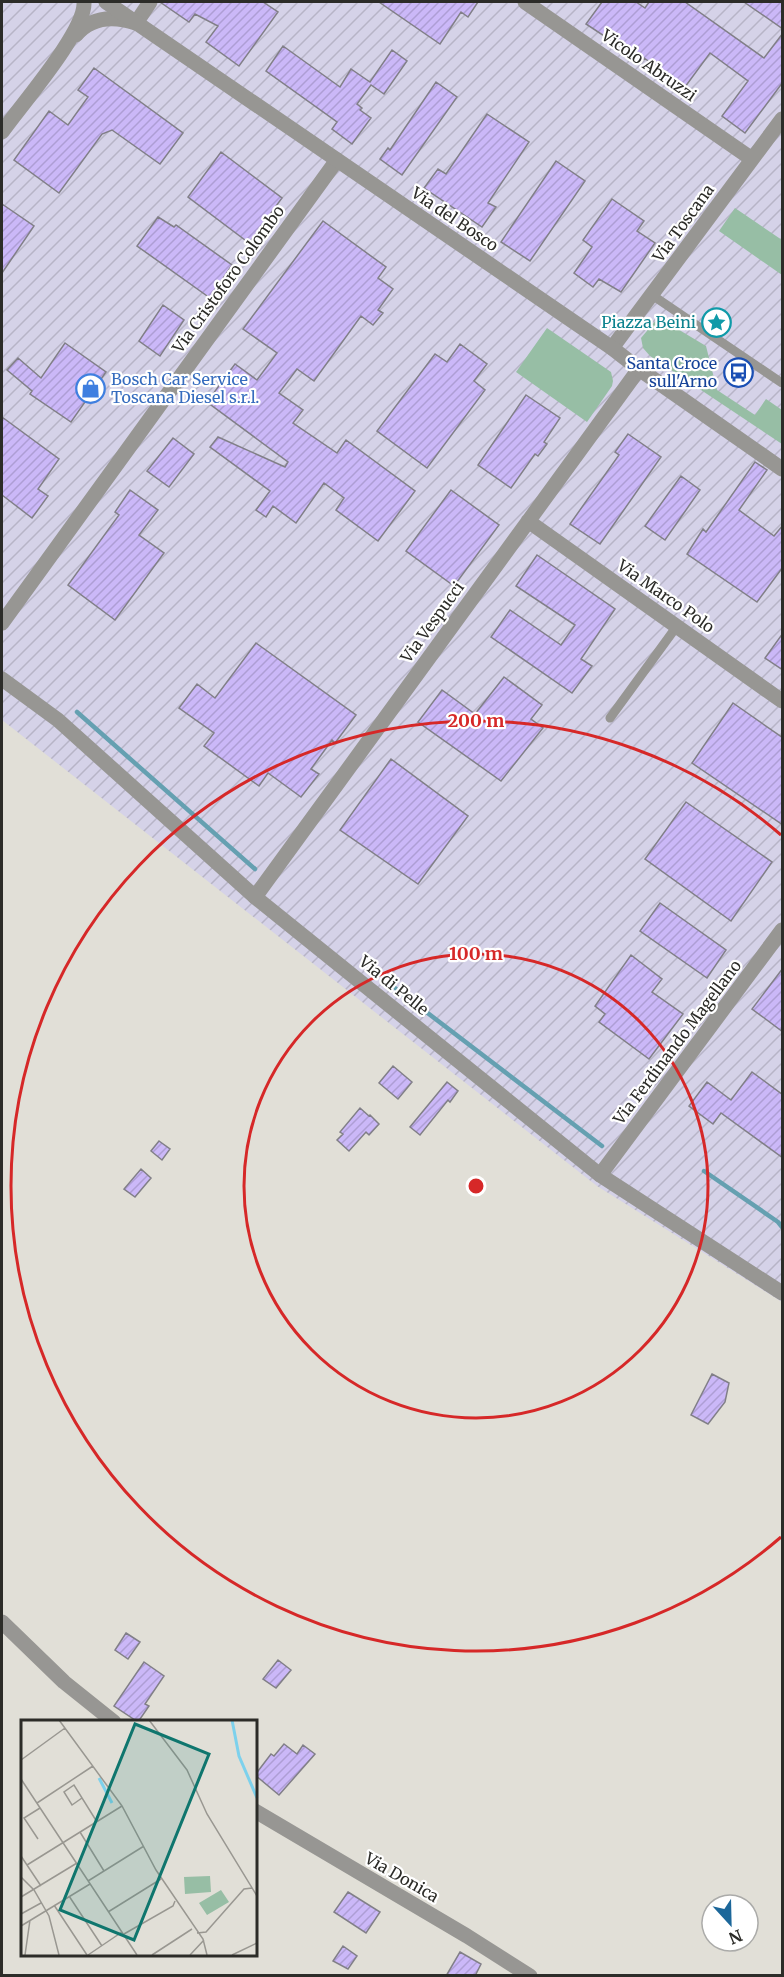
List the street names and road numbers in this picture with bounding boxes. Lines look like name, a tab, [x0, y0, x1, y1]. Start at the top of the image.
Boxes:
street label: Vicolo Abruzzi	[597, 24, 700, 105]
street label: Via Toscana	[647, 180, 718, 267]
street label: Via del Bosco	[407, 182, 502, 255]
street label: Via Cristoforo Colombo	[167, 201, 288, 357]
street label: Via Marco Polo	[613, 555, 718, 637]
street label: Via Vespucci	[395, 578, 468, 667]
street label: Via di Pelle	[355, 950, 433, 1019]
street label: Via Ferdinando Magellano	[608, 956, 745, 1129]
street label: Via Donica	[361, 1847, 443, 1906]

